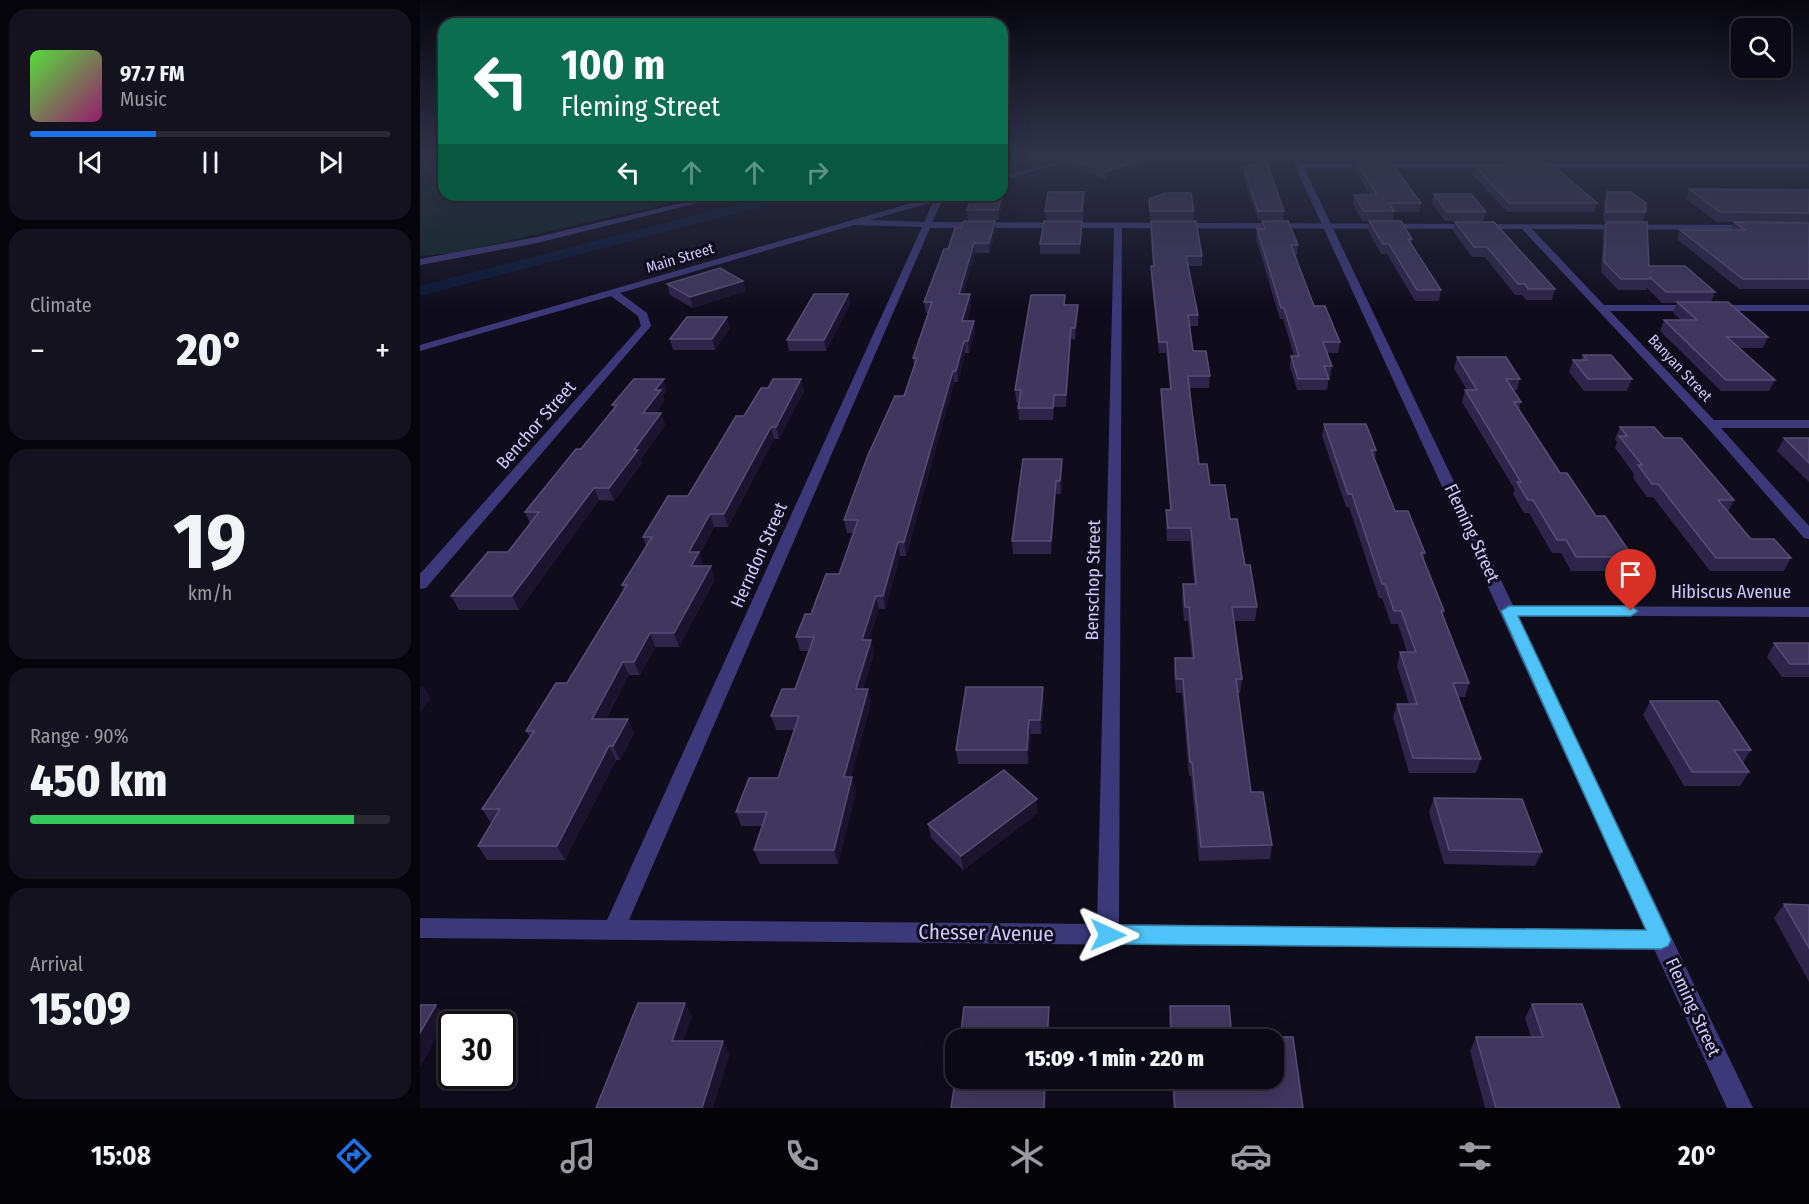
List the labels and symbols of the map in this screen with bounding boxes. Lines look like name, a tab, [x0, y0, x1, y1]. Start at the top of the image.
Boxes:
street label: Main Street	[644, 239, 716, 277]
street label: Banyan Street	[1644, 331, 1716, 405]
street label: Benchor Street	[492, 376, 580, 474]
street label: Fleming Street	[1440, 480, 1504, 586]
street label: Herndon Street	[726, 499, 792, 611]
street label: Benschop Street	[1081, 519, 1105, 641]
pin	[1605, 549, 1656, 611]
street label: Hibiscus Avenue	[1671, 581, 1791, 603]
position arrow	[1076, 903, 1140, 967]
street label: Chesser Avenue	[918, 919, 1054, 947]
street label: Fleming Street	[1661, 954, 1725, 1060]
speed limit sign: 30	[438, 1011, 516, 1089]

